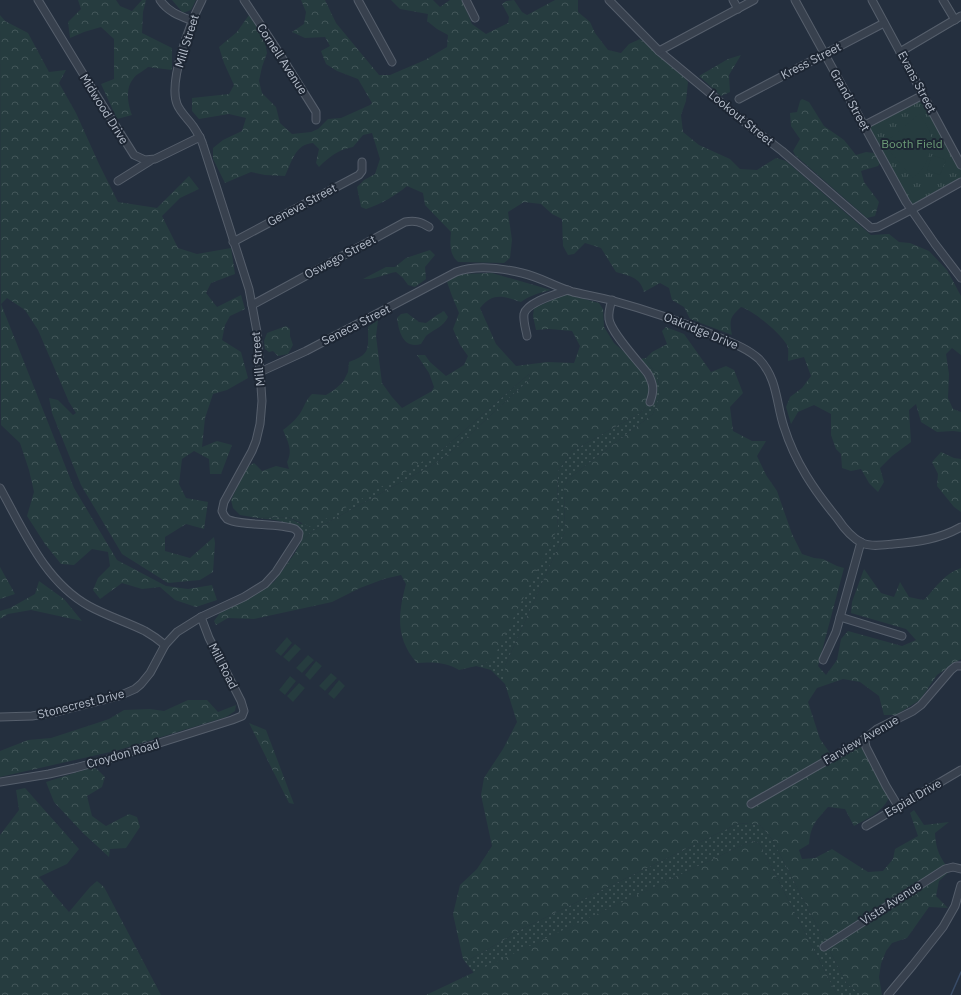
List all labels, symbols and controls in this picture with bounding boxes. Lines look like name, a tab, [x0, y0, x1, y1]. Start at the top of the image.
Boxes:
street label: Mill Street	[171, 12, 202, 69]
street label: Cornell Avenue	[254, 21, 311, 97]
street label: Kress Street	[778, 39, 843, 82]
street label: Evans Street	[895, 48, 940, 115]
street label: Grand Street	[827, 66, 874, 133]
street label: Midwood Drive	[77, 71, 132, 147]
street label: Lookout Street	[706, 87, 777, 148]
park label: Booth Field	[881, 136, 943, 151]
street label: Geneva Street	[265, 180, 339, 229]
street label: Oswego Street	[301, 231, 378, 282]
street label: Seneca Street	[319, 301, 393, 348]
street label: Oakridge Drive	[662, 309, 741, 352]
street label: Mill Street	[248, 331, 267, 387]
street label: Mill Road	[205, 640, 241, 691]
street label: Stonecrest Drive	[36, 685, 126, 722]
street label: Farview Avenue	[820, 712, 902, 767]
street label: Croydon Road	[85, 736, 161, 771]
street label: Espial Drive	[882, 775, 944, 820]
street label: Vista Avenue	[857, 877, 924, 928]

